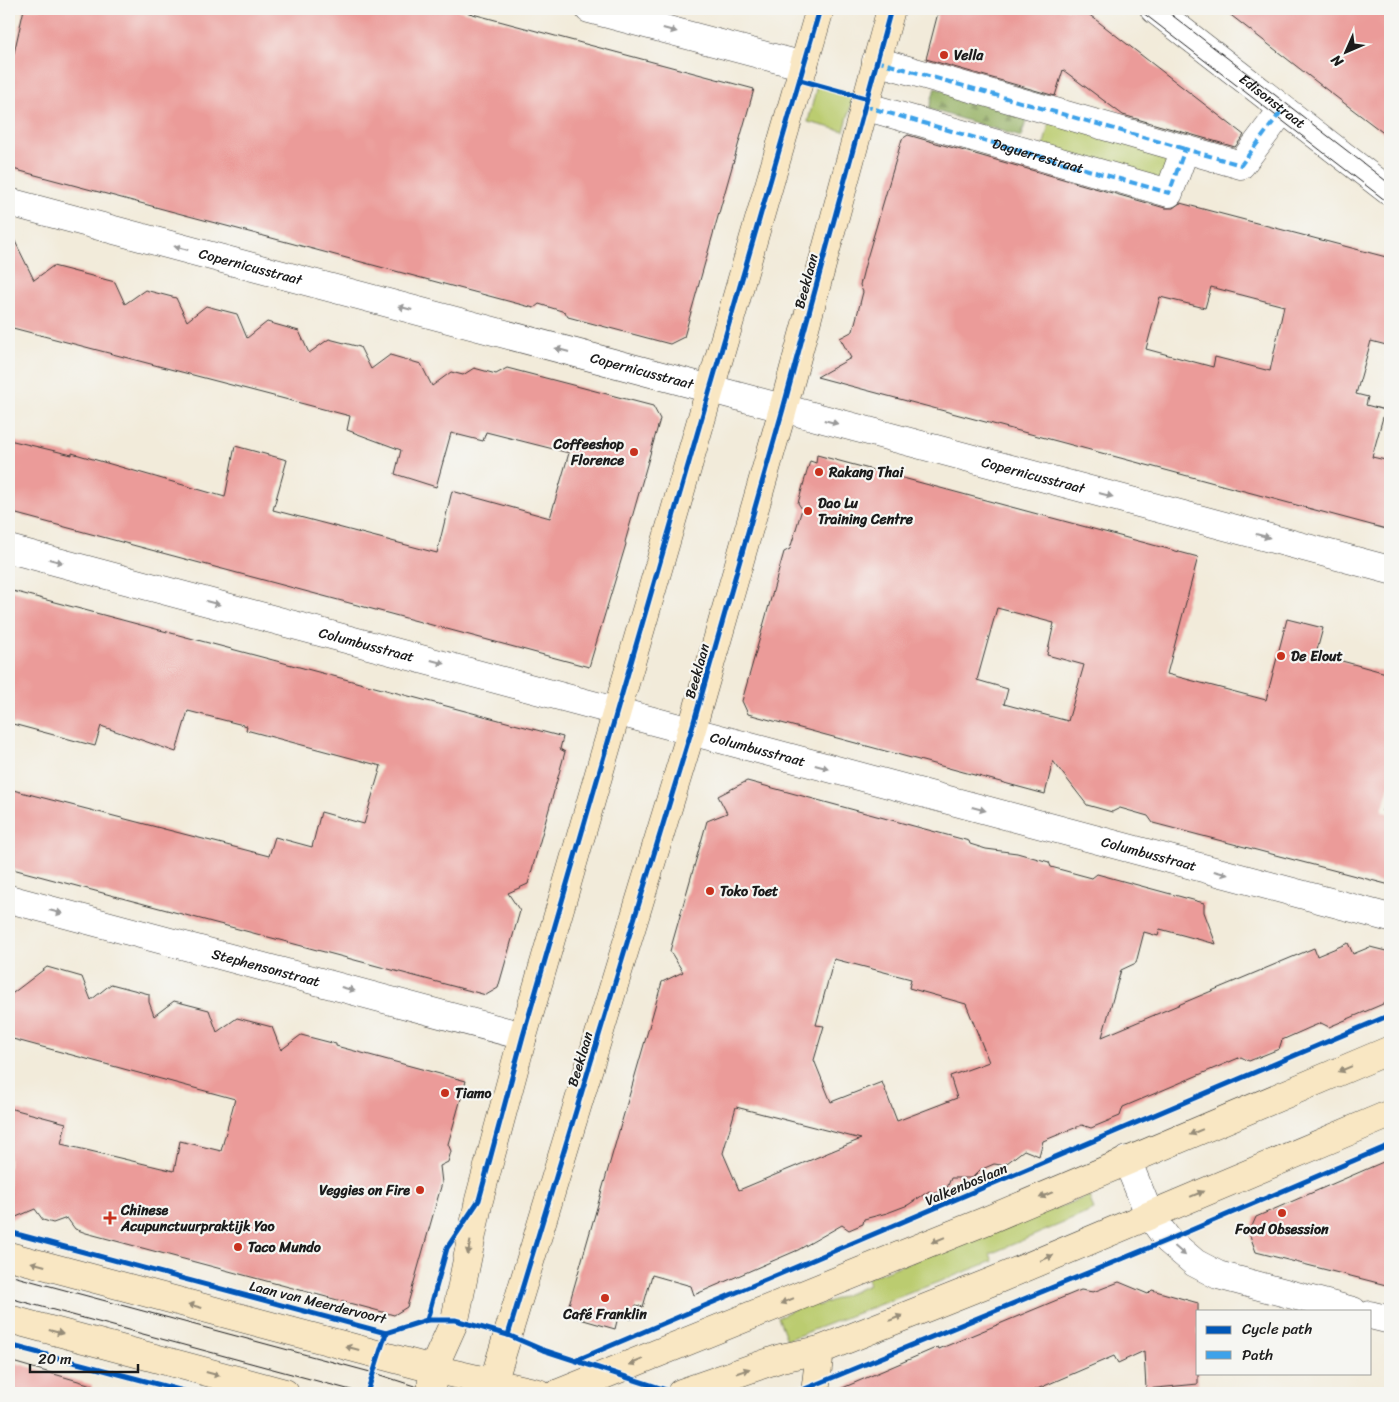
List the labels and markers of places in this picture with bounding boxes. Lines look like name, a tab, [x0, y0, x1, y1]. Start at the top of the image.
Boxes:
place label: Vella	[954, 43, 984, 68]
marker: Vella	[938, 49, 950, 61]
place label: Coffeeshop Florence	[553, 432, 625, 473]
marker: Coffeeshop Florence	[628, 446, 640, 458]
place label: Rakang Thai	[828, 460, 904, 485]
marker: Rakang Thai	[813, 466, 825, 478]
place label: Dao Lu Training Centre	[818, 491, 914, 532]
marker: Dao Lu Training Centre	[802, 505, 814, 517]
place label: De Elout	[1291, 644, 1344, 669]
marker: De Elout	[1275, 650, 1287, 662]
place label: Toko Toet	[720, 879, 779, 904]
marker: Toko Toet	[704, 885, 716, 897]
place label: Tiamo	[455, 1081, 491, 1106]
marker: Tiamo	[439, 1087, 451, 1099]
place label: Veggies on Fire	[319, 1178, 410, 1203]
marker: Veggies on Fire	[414, 1184, 426, 1196]
place label: Chinese Acupunctuurpraktijk Yao	[120, 1198, 275, 1239]
marker: Food Obsession	[1276, 1207, 1288, 1219]
marker: Chinese Acupunctuurpraktijk Yao	[103, 1211, 117, 1225]
place label: Food Obsession	[1234, 1217, 1329, 1242]
place label: Taco Mundo	[248, 1235, 322, 1260]
marker: Taco Mundo	[232, 1241, 244, 1253]
marker: Café Franklin	[599, 1292, 611, 1304]
place label: Café Franklin	[562, 1302, 647, 1327]

